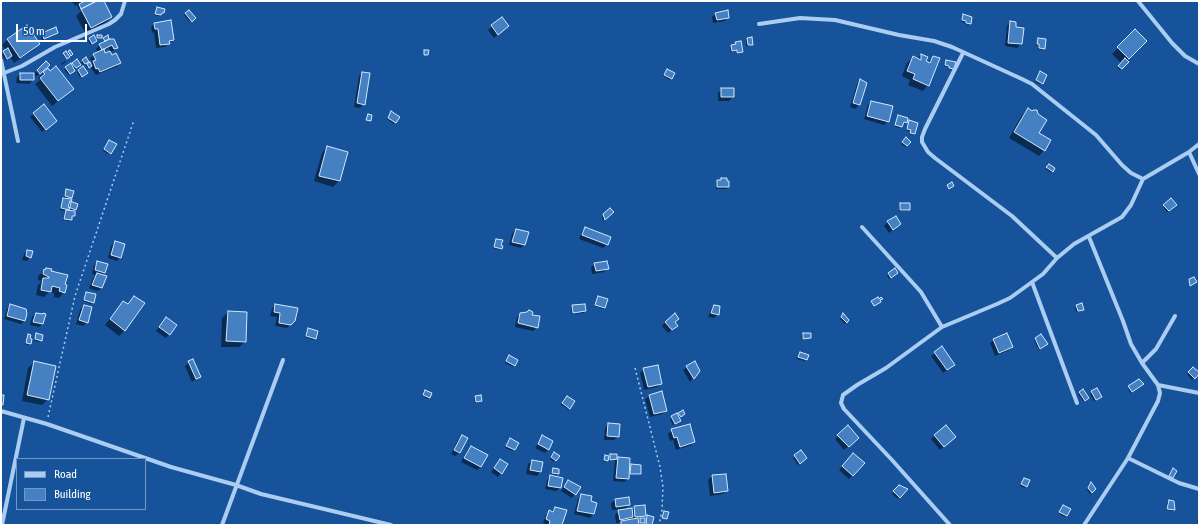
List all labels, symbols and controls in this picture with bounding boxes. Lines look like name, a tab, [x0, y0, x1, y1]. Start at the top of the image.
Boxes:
scale bar	[18, 16, 89, 42]
text: 50 m	[23, 24, 45, 38]
legend	[16, 458, 146, 510]
text: Road	[54, 467, 77, 481]
text: Building	[54, 487, 91, 501]

